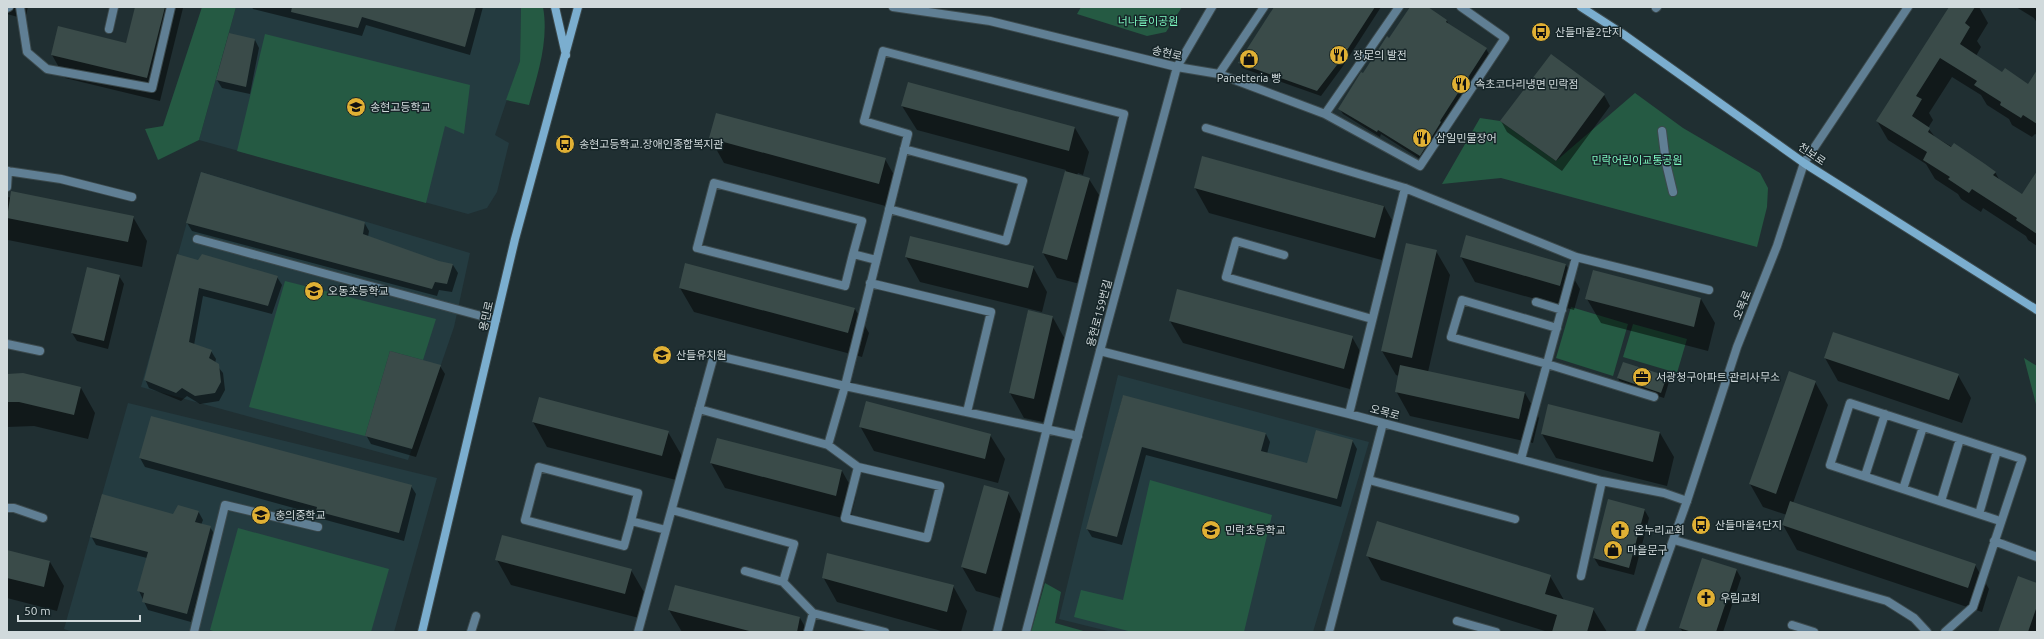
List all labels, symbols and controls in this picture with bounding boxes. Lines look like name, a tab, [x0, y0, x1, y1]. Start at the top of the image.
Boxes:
park label: 너나들이공원	[1118, 15, 1178, 27]
bus stop icon: 산들마을2단지	[1530, 21, 1552, 43]
place label: 산들마을2단지	[1555, 26, 1622, 38]
street label: 송현로	[1151, 44, 1183, 62]
restaurant icon: 장足의 발전	[1328, 44, 1350, 66]
shop icon: Panetteria 빵	[1238, 48, 1260, 70]
place label: 장足의 발전	[1353, 49, 1407, 61]
place label: Panetteria 빵	[1217, 72, 1281, 84]
restaurant icon: 속초코다리냉면 민락점	[1450, 73, 1472, 95]
place label: 속초코다리냉면 민락점	[1475, 78, 1579, 90]
school or university icon: 송현고등학교	[345, 96, 367, 118]
place label: 송현고등학교	[370, 101, 431, 113]
restaurant icon: 삼일민물장어	[1411, 127, 1433, 149]
place label: 삼일민물장어	[1436, 132, 1497, 144]
bus stop icon: 송현고등학교.장애인종합복지관	[554, 133, 576, 155]
place label: 송현고등학교.장애인종합복지관	[579, 138, 723, 150]
street label: 천보로	[1796, 141, 1828, 167]
park label: 민락어린이교통공원	[1591, 154, 1683, 166]
street label: 용현로159번길	[1084, 278, 1114, 348]
school or university icon: 오동초등학교	[303, 280, 325, 302]
place label: 오동초등학교	[328, 285, 389, 297]
street label: 오목로	[1731, 289, 1753, 321]
street label: 용민로	[477, 300, 495, 332]
school or university icon: 산들유치원	[651, 344, 673, 366]
place label: 산들유치원	[676, 349, 727, 361]
office icon: 서광청구아파트 관리사무소	[1631, 366, 1653, 388]
place label: 서광청구아파트 관리사무소	[1656, 371, 1780, 383]
street label: 오목로	[1369, 402, 1401, 422]
school or university icon: 충의중학교	[250, 504, 272, 526]
place label: 충의중학교	[275, 509, 326, 521]
bus stop icon: 산들마을4단지	[1690, 514, 1712, 536]
school or university icon: 민락초등학교	[1200, 519, 1222, 541]
church icon: 온누리교회	[1609, 519, 1631, 541]
place label: 산들마을4단지	[1715, 519, 1782, 531]
place label: 민락초등학교	[1225, 524, 1286, 536]
place label: 온누리교회	[1634, 524, 1685, 536]
shop icon: 마을문구	[1602, 539, 1624, 561]
place label: 마을문구	[1627, 544, 1667, 556]
church icon: 우림교회	[1695, 587, 1717, 609]
place label: 우림교회	[1720, 592, 1760, 604]
scale bar	[18, 597, 140, 623]
text: 50 m	[24, 604, 51, 617]

